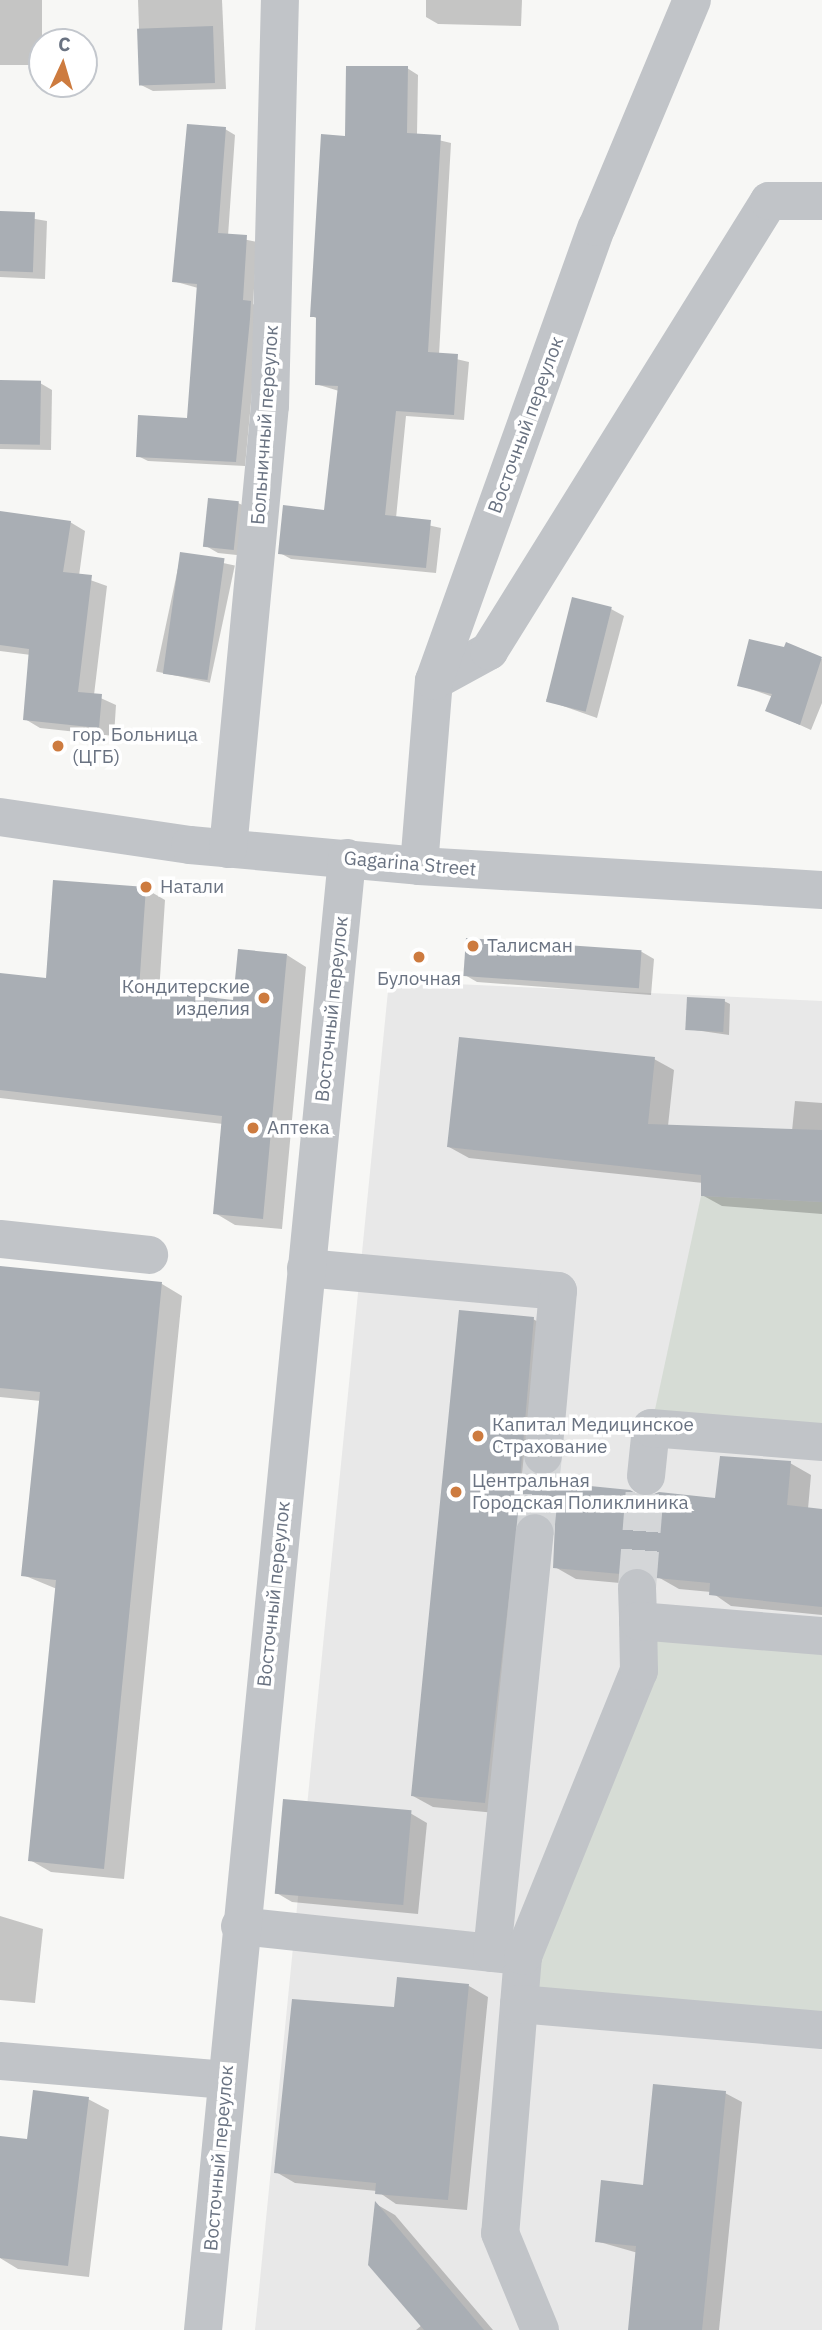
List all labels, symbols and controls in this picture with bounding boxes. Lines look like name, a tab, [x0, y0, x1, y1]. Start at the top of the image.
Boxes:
north arrow	[28, 28, 98, 98]
text: С	[57, 32, 71, 56]
street label: Больничный переулок	[247, 324, 283, 526]
street label: Восточный переулок	[483, 333, 569, 517]
place label: гор. Больница (ЦГБ)	[72, 724, 198, 768]
marker: гор. Больница (ЦГБ)	[50, 738, 66, 754]
street label: Gagarina Street	[343, 847, 477, 881]
place label: Натали	[160, 876, 224, 898]
marker: Натали	[138, 879, 154, 895]
street label: Восточный переулок	[311, 915, 353, 1103]
place label: Талисман	[487, 935, 573, 957]
marker: Талисман	[465, 938, 481, 954]
marker: Булочная	[411, 949, 427, 965]
place label: Булочная	[377, 968, 461, 990]
place label: Кондитерские изделия	[122, 976, 250, 1020]
marker: Кондитерские изделия	[256, 990, 272, 1006]
place label: Аптека	[267, 1117, 330, 1139]
marker: Аптека	[245, 1120, 261, 1136]
place label: Капитал Медицинское Страхование	[492, 1414, 694, 1458]
marker: Капитал Медицинское Страхование	[470, 1428, 486, 1444]
place label: Центральная Городская Поликлиника	[472, 1470, 689, 1514]
marker: Центральная Городская Поликлиника	[446, 1482, 466, 1502]
street label: Восточный переулок	[253, 1500, 295, 1688]
street label: Восточный переулок	[200, 2064, 238, 2252]

